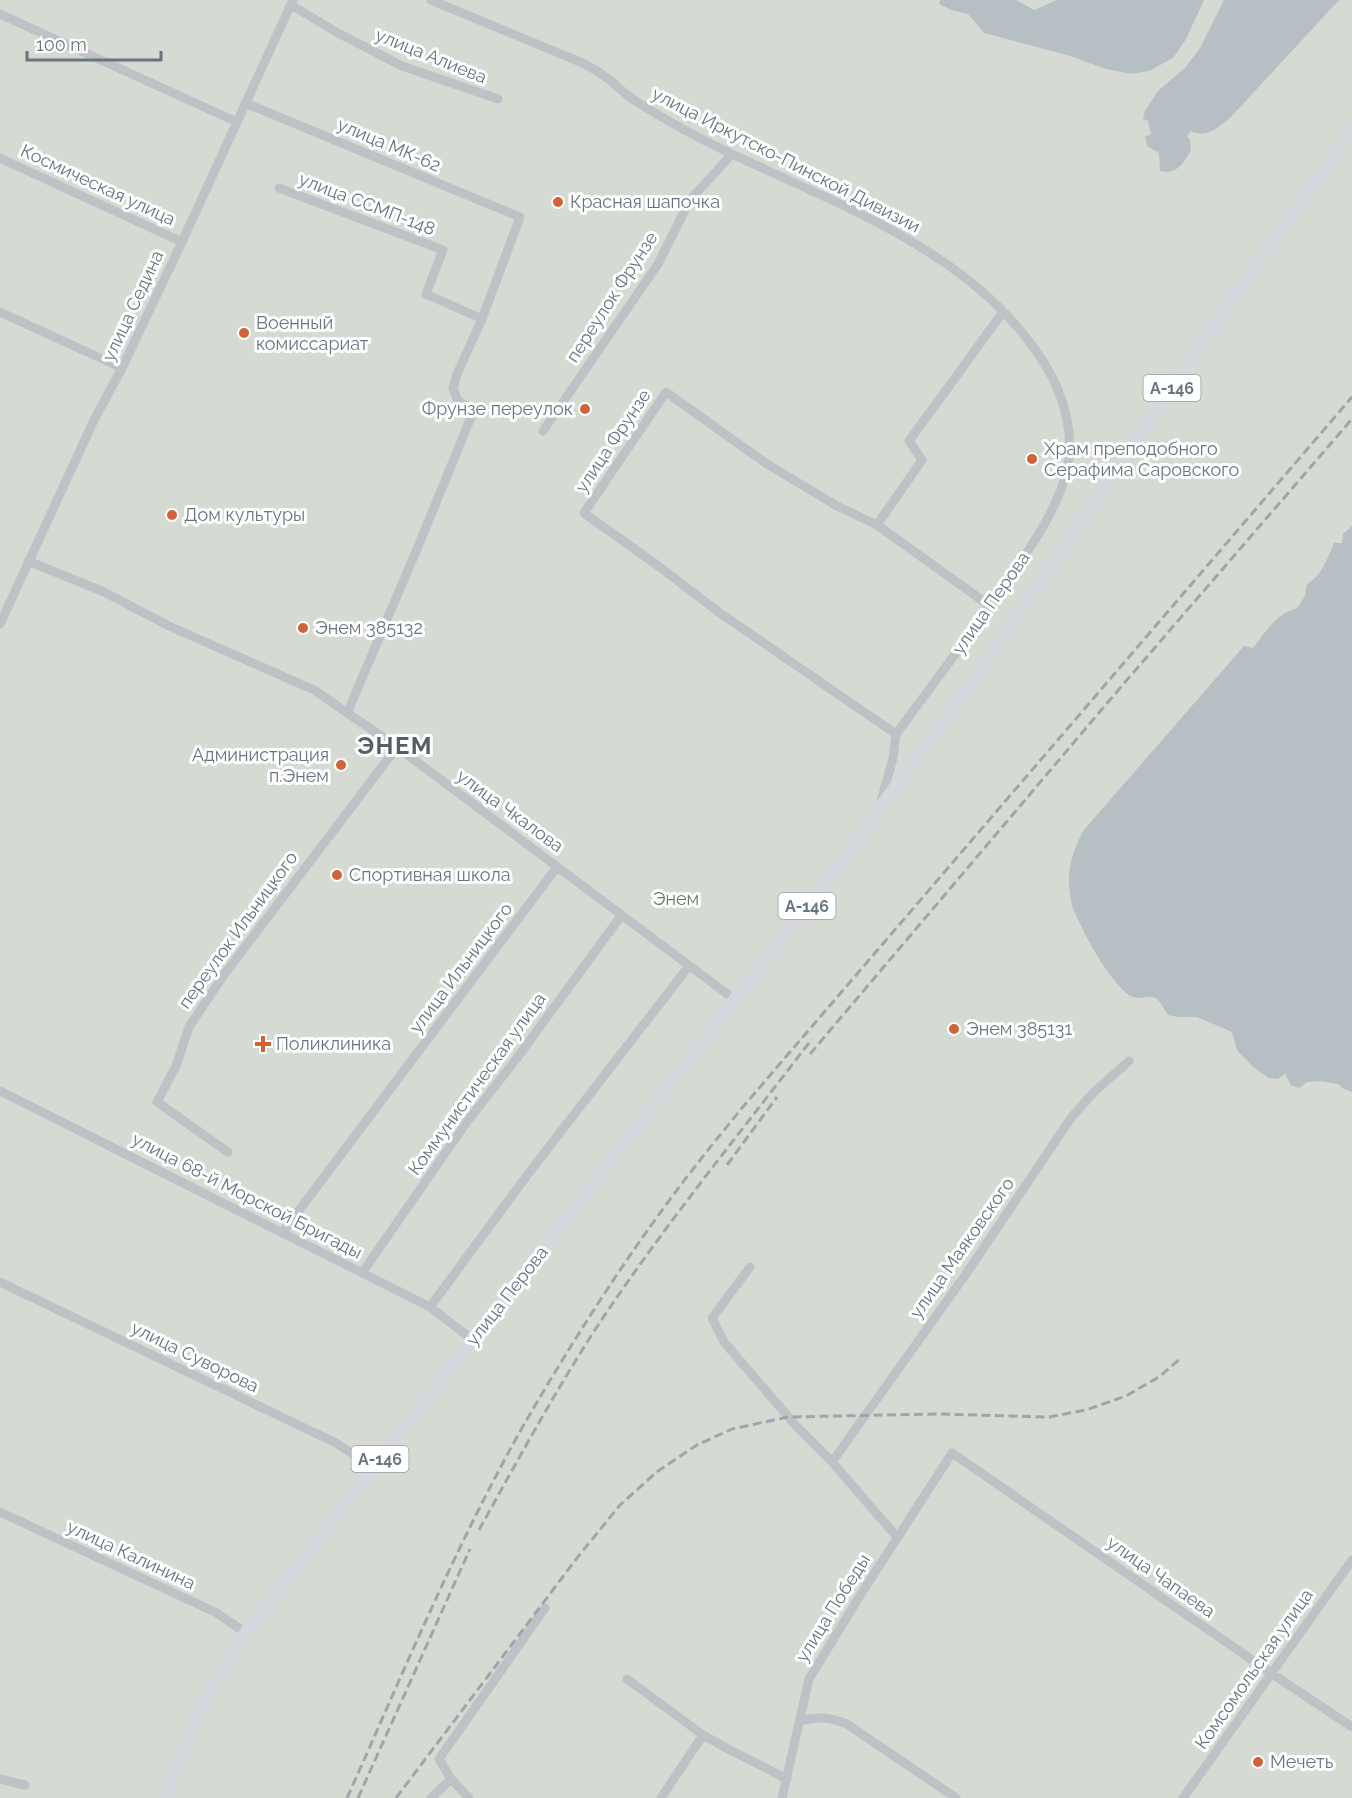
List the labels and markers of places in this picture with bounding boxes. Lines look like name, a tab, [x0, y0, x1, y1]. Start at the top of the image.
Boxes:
place label: Красная шапочка	[570, 191, 720, 212]
marker: Красная шапочка	[551, 195, 565, 209]
place label: Военный комиссариат	[256, 312, 369, 354]
marker: Военный комиссариат	[237, 326, 251, 340]
place label: Фрунзе переулок	[422, 398, 573, 419]
marker: Фрунзе переулок	[578, 402, 592, 416]
place label: Храм преподобного Серафима Саровского	[1044, 438, 1239, 480]
marker: Храм преподобного Серафима Саровского	[1025, 452, 1039, 466]
place label: Дом культуры	[184, 504, 305, 525]
marker: Дом культуры	[165, 508, 179, 522]
place label: Энем 385132	[315, 617, 423, 638]
marker: Энем 385132	[296, 621, 310, 635]
place label: Администрация п.Энем	[192, 744, 329, 786]
marker: Администрация п.Энем	[334, 758, 348, 772]
place label: Спортивная школа	[349, 864, 511, 885]
marker: Спортивная школа	[330, 868, 344, 882]
place label: Энем 385131	[966, 1018, 1072, 1039]
marker: Энем 385131	[947, 1022, 961, 1036]
place label: Поликлиника	[276, 1033, 391, 1054]
marker: Поликлиника	[254, 1035, 272, 1053]
place label: Мечеть	[1270, 1751, 1334, 1772]
marker: Мечеть	[1251, 1755, 1265, 1769]

